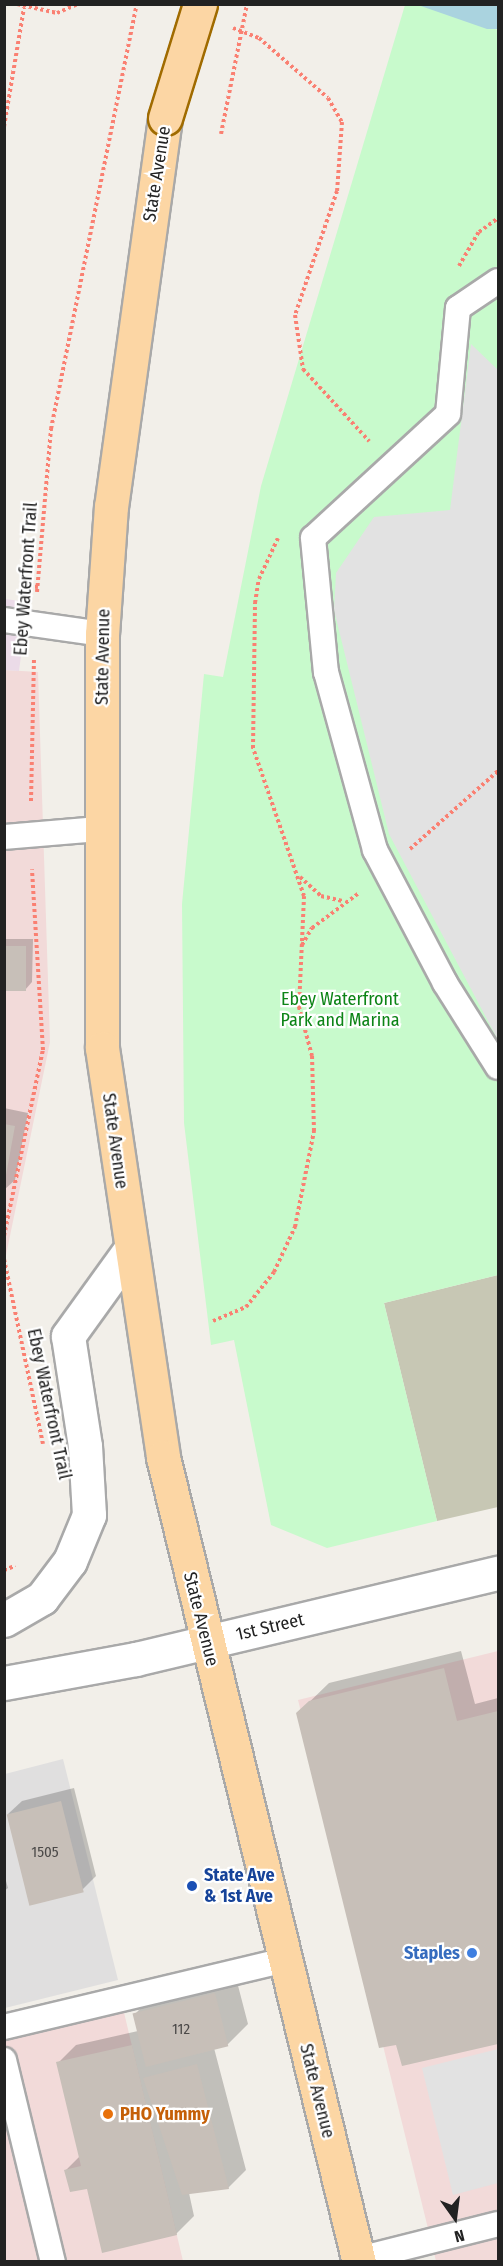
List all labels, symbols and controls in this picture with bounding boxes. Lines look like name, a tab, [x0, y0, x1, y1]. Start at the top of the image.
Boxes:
street label: State Avenue	[139, 125, 175, 223]
street label: Ebey Waterfront Trail	[10, 502, 42, 656]
street label: State Avenue	[91, 609, 115, 705]
park label: Ebey Waterfront Park and Marina	[280, 989, 400, 1032]
street label: State Avenue	[98, 1092, 132, 1190]
street label: Ebey Waterfront Trail	[22, 1327, 76, 1481]
street label: State Avenue	[179, 1570, 223, 1668]
street label: 1st Street	[234, 1609, 306, 1645]
house number: 1505	[31, 1844, 59, 1862]
place label: State Ave & 1st Ave	[204, 1865, 275, 1908]
marker: State Ave & 1st Ave	[185, 1879, 199, 1893]
place label: Staples	[404, 1942, 460, 1964]
marker: Staples	[465, 1946, 479, 1960]
house number: 112	[172, 2021, 190, 2039]
street label: State Avenue	[295, 2042, 339, 2140]
place label: PHO Yummy	[120, 2103, 210, 2125]
marker: PHO Yummy	[101, 2107, 115, 2121]
north arrow	[425, 2188, 485, 2248]
text: N	[453, 2226, 466, 2246]

